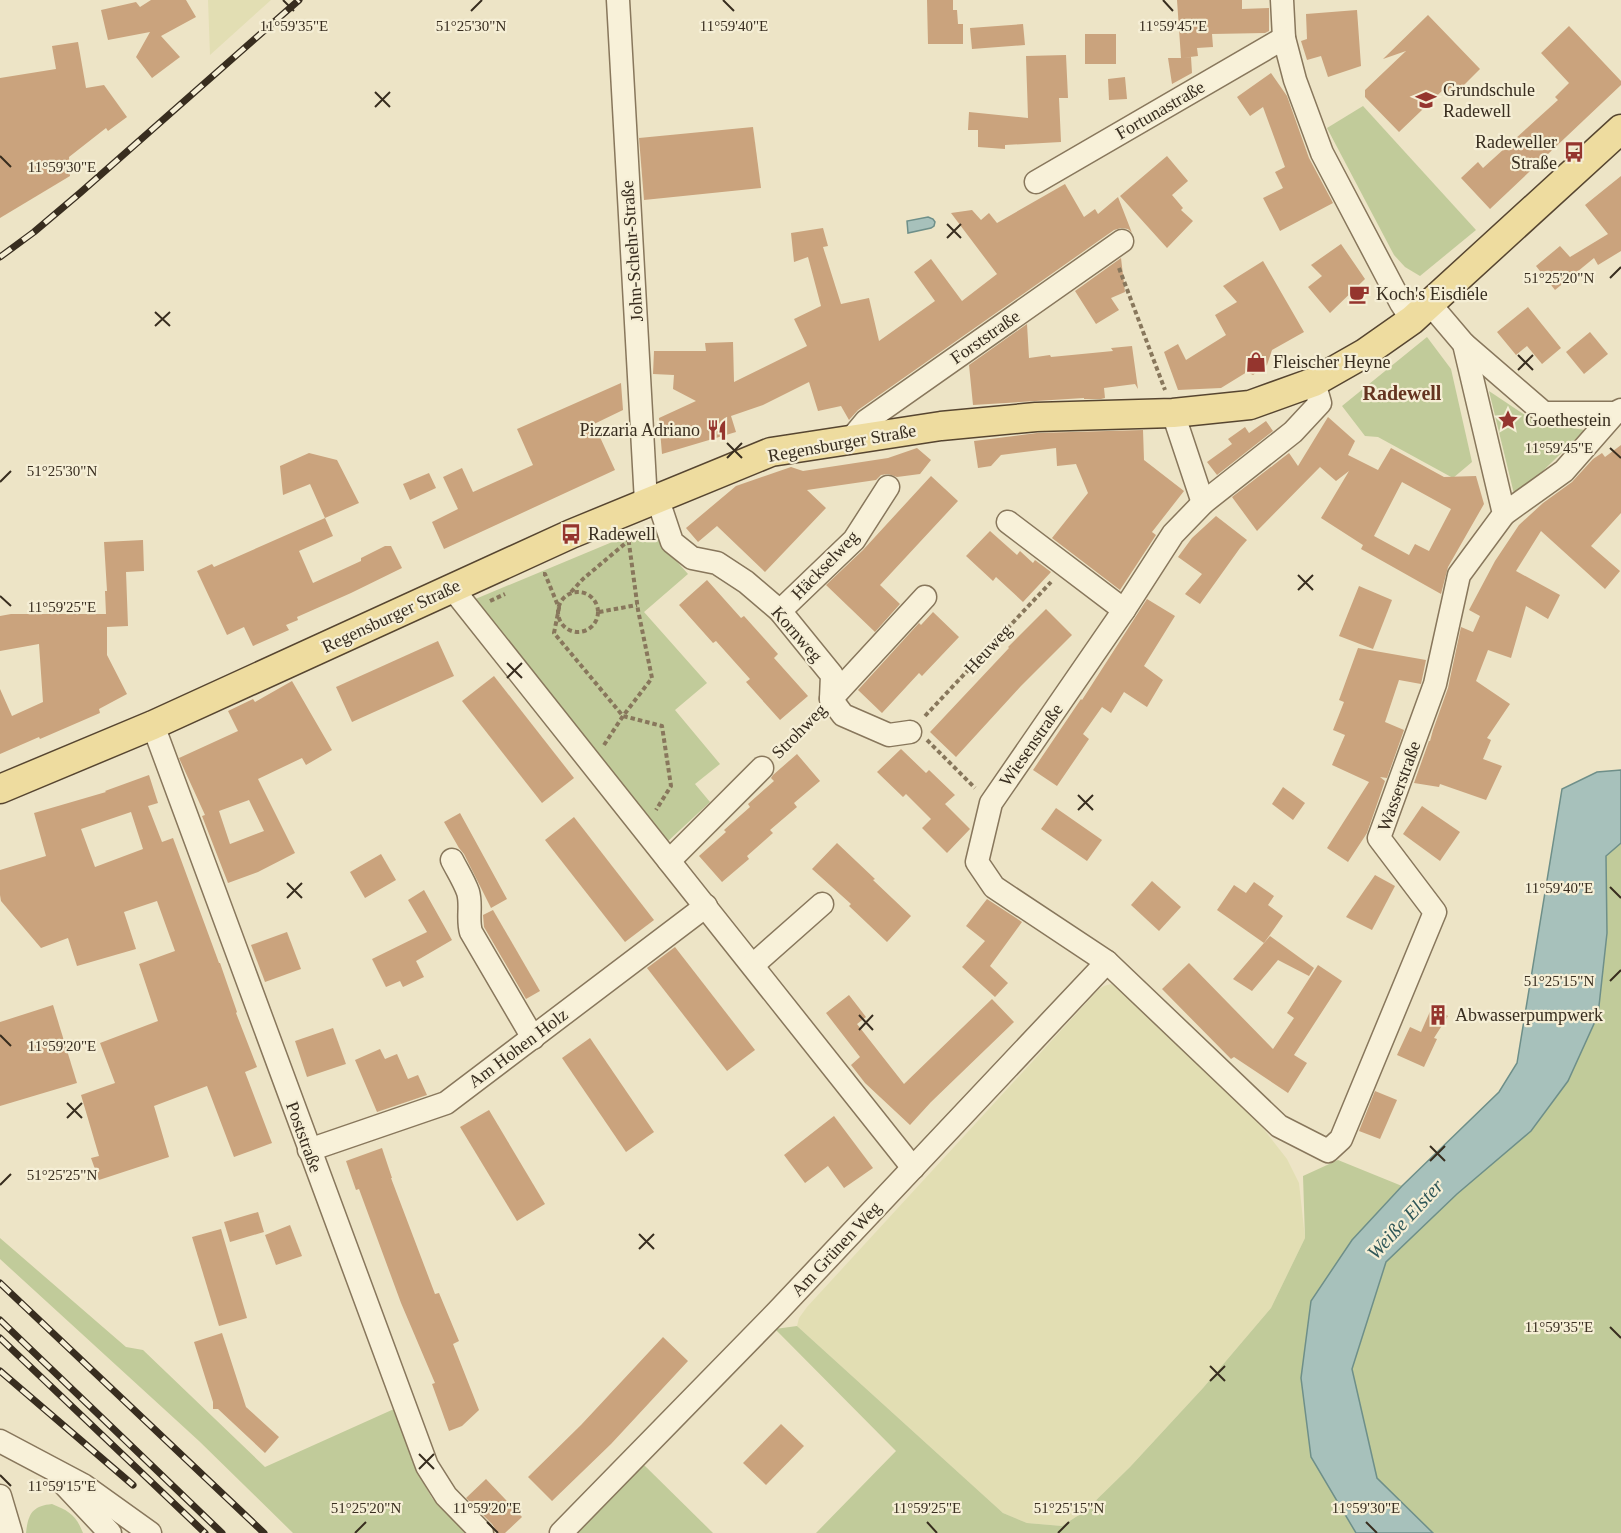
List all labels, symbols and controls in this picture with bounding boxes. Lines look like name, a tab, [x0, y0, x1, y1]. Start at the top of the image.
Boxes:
text: 11°59'35"E	[260, 18, 328, 34]
text: 51°25'30"N	[436, 18, 506, 34]
text: 11°59'40"E	[700, 18, 768, 34]
text: 11°59'45"E	[1139, 18, 1207, 34]
street label: Fortunastraße	[1112, 77, 1208, 143]
place label: Grundschule Radewell	[1443, 80, 1535, 121]
school or university icon: Grundschule Radewell	[1414, 88, 1438, 112]
place label: Radeweller Straße	[1475, 132, 1557, 173]
bus stop icon: Radeweller Straße	[1562, 140, 1586, 164]
text: 11°59'30"E	[28, 159, 96, 175]
street label: John-Schehr-Straße	[617, 180, 647, 322]
text: 51°25'20"N	[1524, 270, 1594, 286]
cafe icon: Koch's Eisdiele	[1347, 282, 1371, 306]
place label: Koch's Eisdiele	[1376, 284, 1488, 304]
street label: Forststraße	[946, 306, 1024, 368]
shop icon: Fleischer Heyne	[1244, 350, 1268, 374]
place label: Fleischer Heyne	[1273, 352, 1390, 372]
district label: Radewell	[1363, 382, 1442, 404]
place icon: Goethestein	[1496, 408, 1520, 432]
place label: Goethestein	[1525, 410, 1611, 430]
restaurant icon: Pizzaria Adriano	[705, 418, 729, 442]
place label: Pizzaria Adriano	[580, 420, 700, 440]
street label: Regensburger Straße	[766, 420, 918, 466]
text: 11°59'45"E	[1525, 440, 1593, 456]
text: 51°25'30"N	[27, 463, 97, 479]
bus stop icon: Radewell	[559, 522, 583, 546]
place label: Radewell	[588, 524, 656, 544]
street label: Häckselweg	[787, 526, 863, 604]
street label: Regensburger Straße	[319, 575, 463, 657]
text: 11°59'25"E	[28, 599, 96, 615]
street label: Kornweg	[767, 602, 827, 666]
street label: Heuweg	[960, 620, 1016, 678]
street label: Strohweg	[768, 700, 830, 762]
street label: Wiesenstraße	[995, 700, 1067, 790]
street label: Wasserstraße	[1373, 738, 1425, 834]
text: 11°59'40"E	[1525, 880, 1593, 896]
text: 51°25'15"N	[1524, 973, 1594, 989]
building icon: Abwasserpumpwerk	[1426, 1003, 1450, 1027]
street label: Am Hohen Holz	[464, 1004, 572, 1092]
place label: Abwasserpumpwerk	[1455, 1005, 1603, 1025]
text: 11°59'20"E	[28, 1038, 96, 1054]
street label: Poststraße	[282, 1099, 326, 1175]
text: 51°25'25"N	[27, 1167, 97, 1183]
water label: Weiße Elster	[1363, 1174, 1448, 1263]
street label: Am Grünen Weg	[787, 1197, 885, 1301]
text: 11°59'35"E	[1525, 1319, 1593, 1335]
text: 11°59'15"E	[28, 1478, 96, 1494]
text: 51°25'20"N	[331, 1500, 401, 1516]
text: 11°59'20"E	[453, 1500, 521, 1516]
text: 11°59'25"E	[893, 1500, 961, 1516]
text: 51°25'15"N	[1034, 1500, 1104, 1516]
text: 11°59'30"E	[1332, 1500, 1400, 1516]

